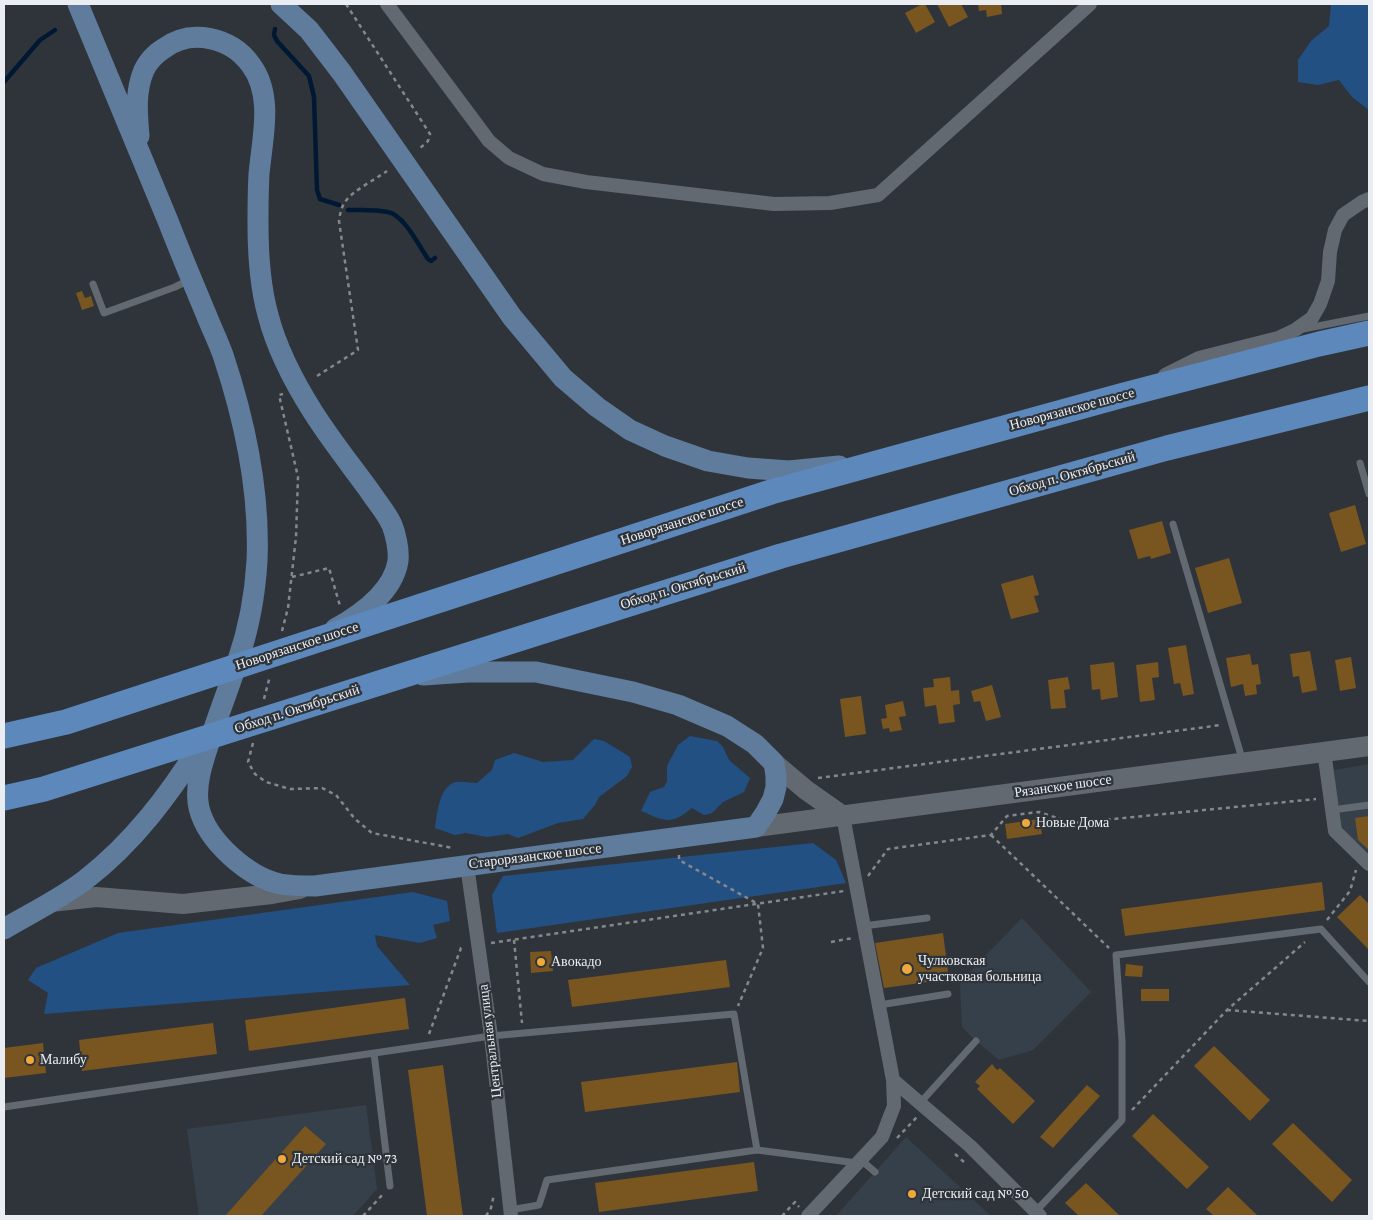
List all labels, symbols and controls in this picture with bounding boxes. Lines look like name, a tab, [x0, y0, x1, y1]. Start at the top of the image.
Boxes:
street label: Новорязанское шоссе	[1008, 384, 1136, 434]
street label: Обход п. Октябрьский	[1007, 448, 1137, 500]
street label: Новорязанское шоссе	[618, 493, 746, 549]
street label: Обход п. Октябрьский	[618, 559, 748, 613]
street label: Новорязанское шоссе	[233, 618, 361, 674]
street label: Обход п. Октябрьский	[232, 681, 362, 737]
street label: Рязанское шоссе	[1013, 771, 1113, 801]
place label: Новые Дома	[1036, 815, 1109, 831]
marker: Новые Дома	[1020, 817, 1032, 829]
street label: Старорязанское шоссе	[468, 840, 602, 872]
place label: Чулковская участковая больница	[918, 953, 1041, 986]
place label: Авокадо	[551, 954, 602, 970]
marker: Авокадо	[535, 956, 547, 968]
marker: Чулковская участковая больница	[900, 962, 914, 976]
street label: Центральная улица	[475, 983, 505, 1099]
place label: Малибу	[40, 1052, 87, 1068]
marker: Малибу	[24, 1054, 36, 1066]
place label: Детский сад № 73	[292, 1151, 397, 1167]
marker: Детский сад № 73	[276, 1153, 288, 1165]
place label: Детский сад № 50	[922, 1186, 1029, 1202]
marker: Детский сад № 50	[906, 1188, 918, 1200]

